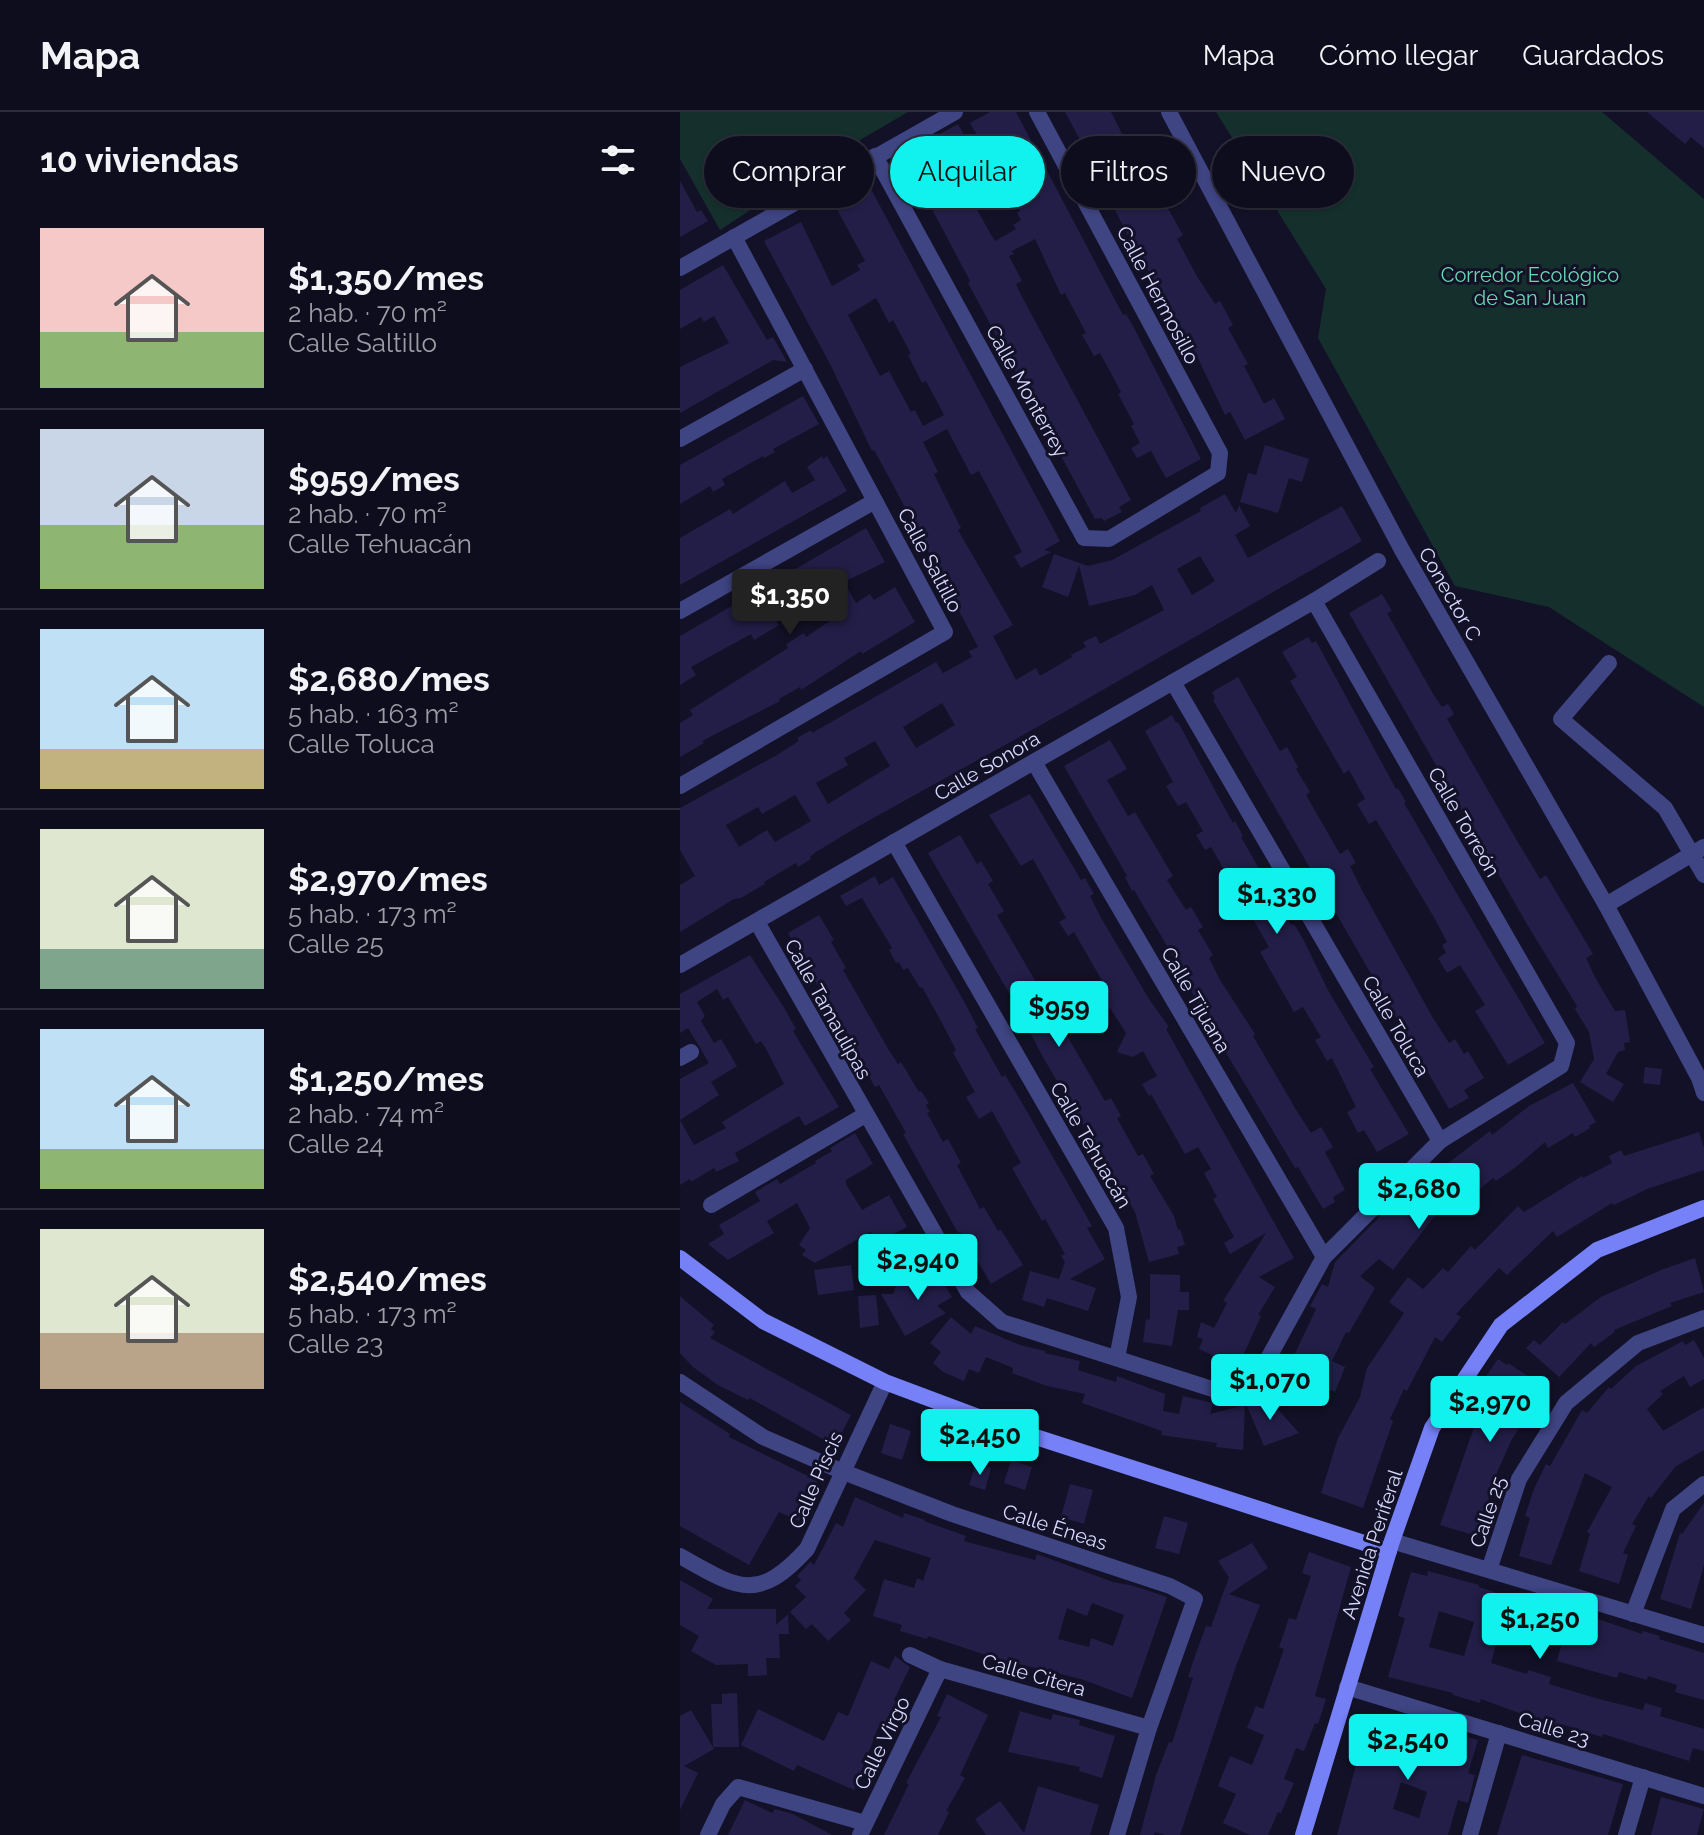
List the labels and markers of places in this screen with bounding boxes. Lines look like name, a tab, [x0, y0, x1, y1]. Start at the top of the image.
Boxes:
pin: $1,350	[725, 569, 855, 637]
pin: $1,330	[1212, 868, 1342, 936]
pin: $959	[1012, 981, 1106, 1049]
pin: $2,680	[1354, 1163, 1484, 1231]
pin: $2,940	[853, 1234, 983, 1302]
pin: $1,070	[1205, 1354, 1335, 1422]
pin: $2,970	[1425, 1376, 1555, 1444]
pin: $2,450	[915, 1409, 1045, 1477]
pin: $1,250	[1475, 1593, 1605, 1661]
pin: $2,540	[1343, 1714, 1473, 1782]

